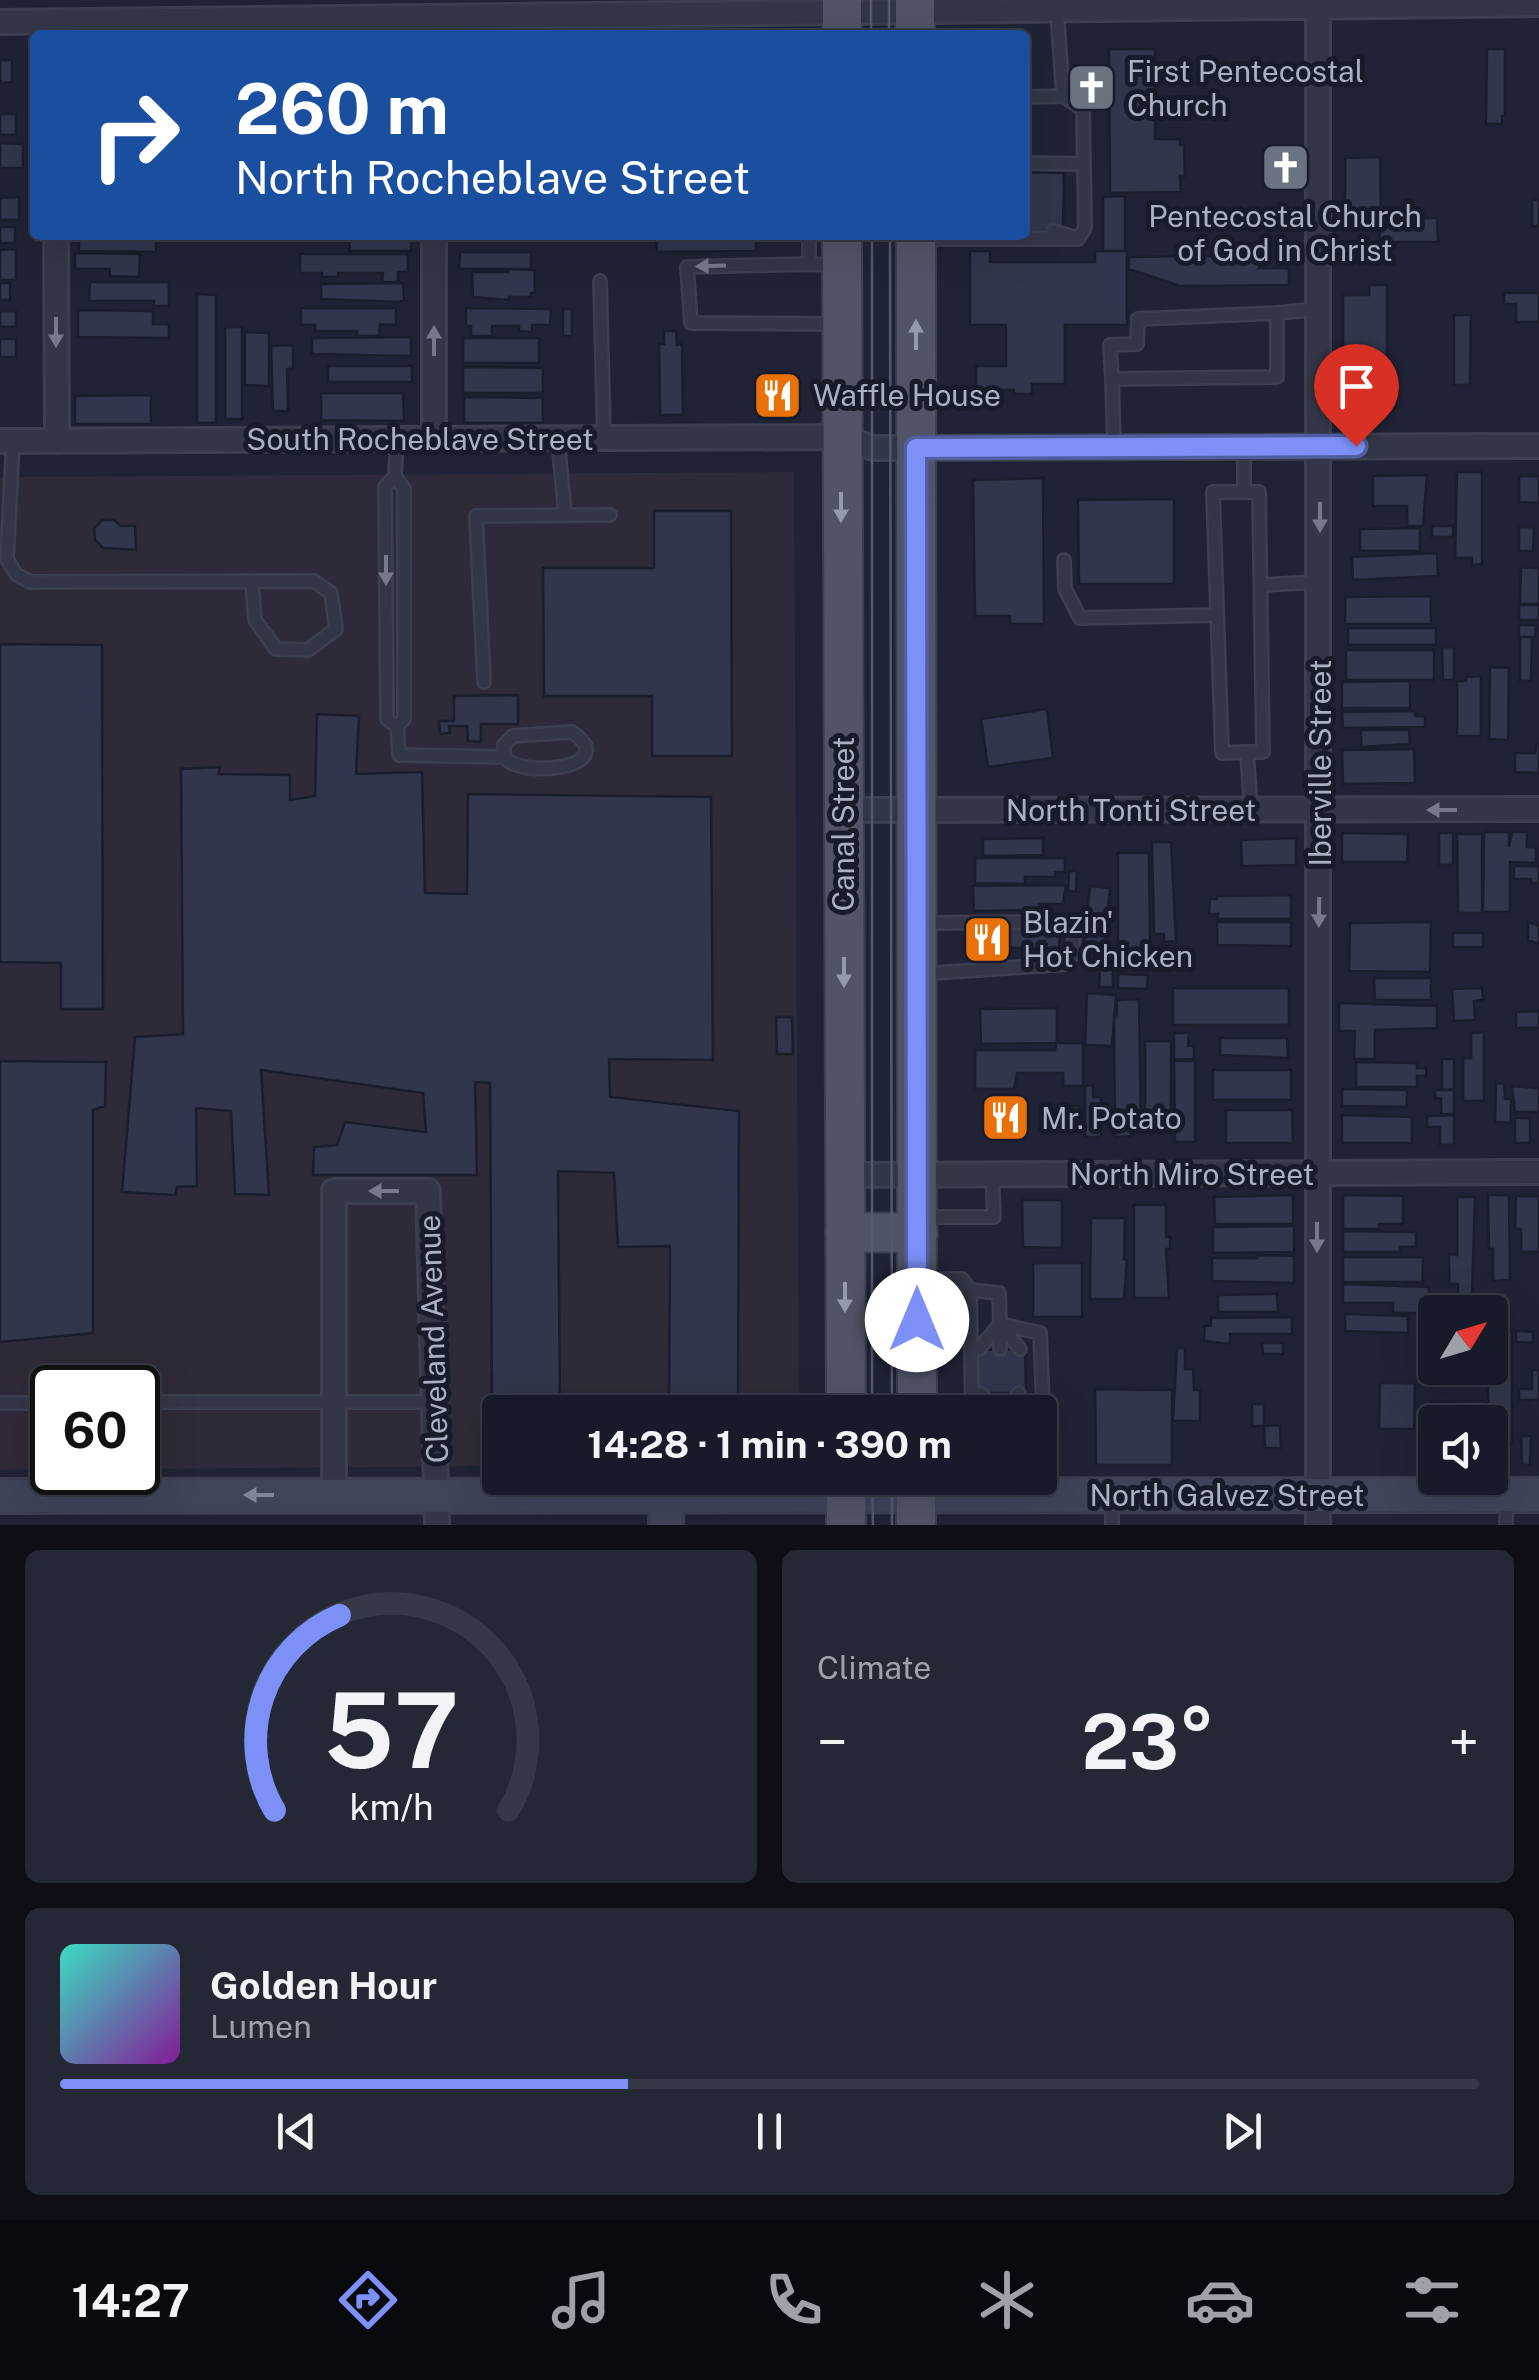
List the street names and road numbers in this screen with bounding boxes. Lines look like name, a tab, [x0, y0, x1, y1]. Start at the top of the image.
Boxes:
street label: South Rocheblave Street	[246, 421, 594, 457]
street label: Iberville Street	[1302, 660, 1338, 866]
street label: Canal Street	[825, 737, 861, 911]
street label: North Tonti Street	[1006, 792, 1256, 828]
street label: North Miro Street	[1070, 1156, 1314, 1192]
street label: Cleveland Avenue	[411, 1214, 455, 1464]
street label: North Galvez Street	[1090, 1477, 1364, 1513]

